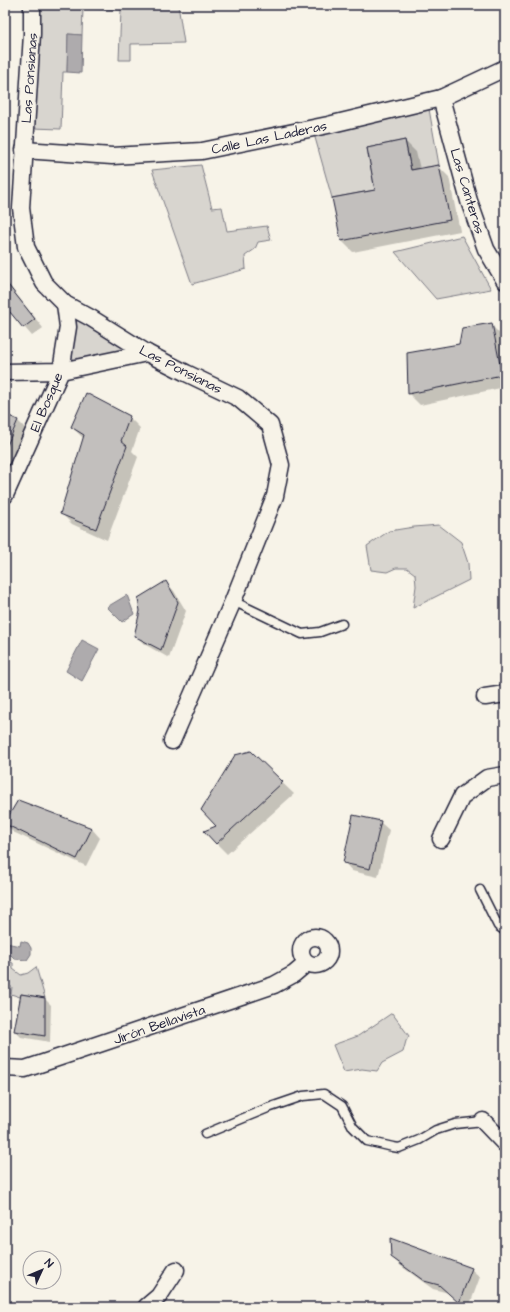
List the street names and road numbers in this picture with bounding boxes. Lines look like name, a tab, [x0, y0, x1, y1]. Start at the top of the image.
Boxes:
street label: Las Ponsianas	[17, 32, 43, 124]
street label: Calle Las Laderas	[210, 116, 329, 160]
street label: Las Canteras	[445, 146, 490, 237]
street label: Las Ponsianas	[136, 340, 225, 399]
street label: El Bosque	[25, 369, 69, 435]
street label: Jirón Bellavista	[111, 1000, 208, 1050]

